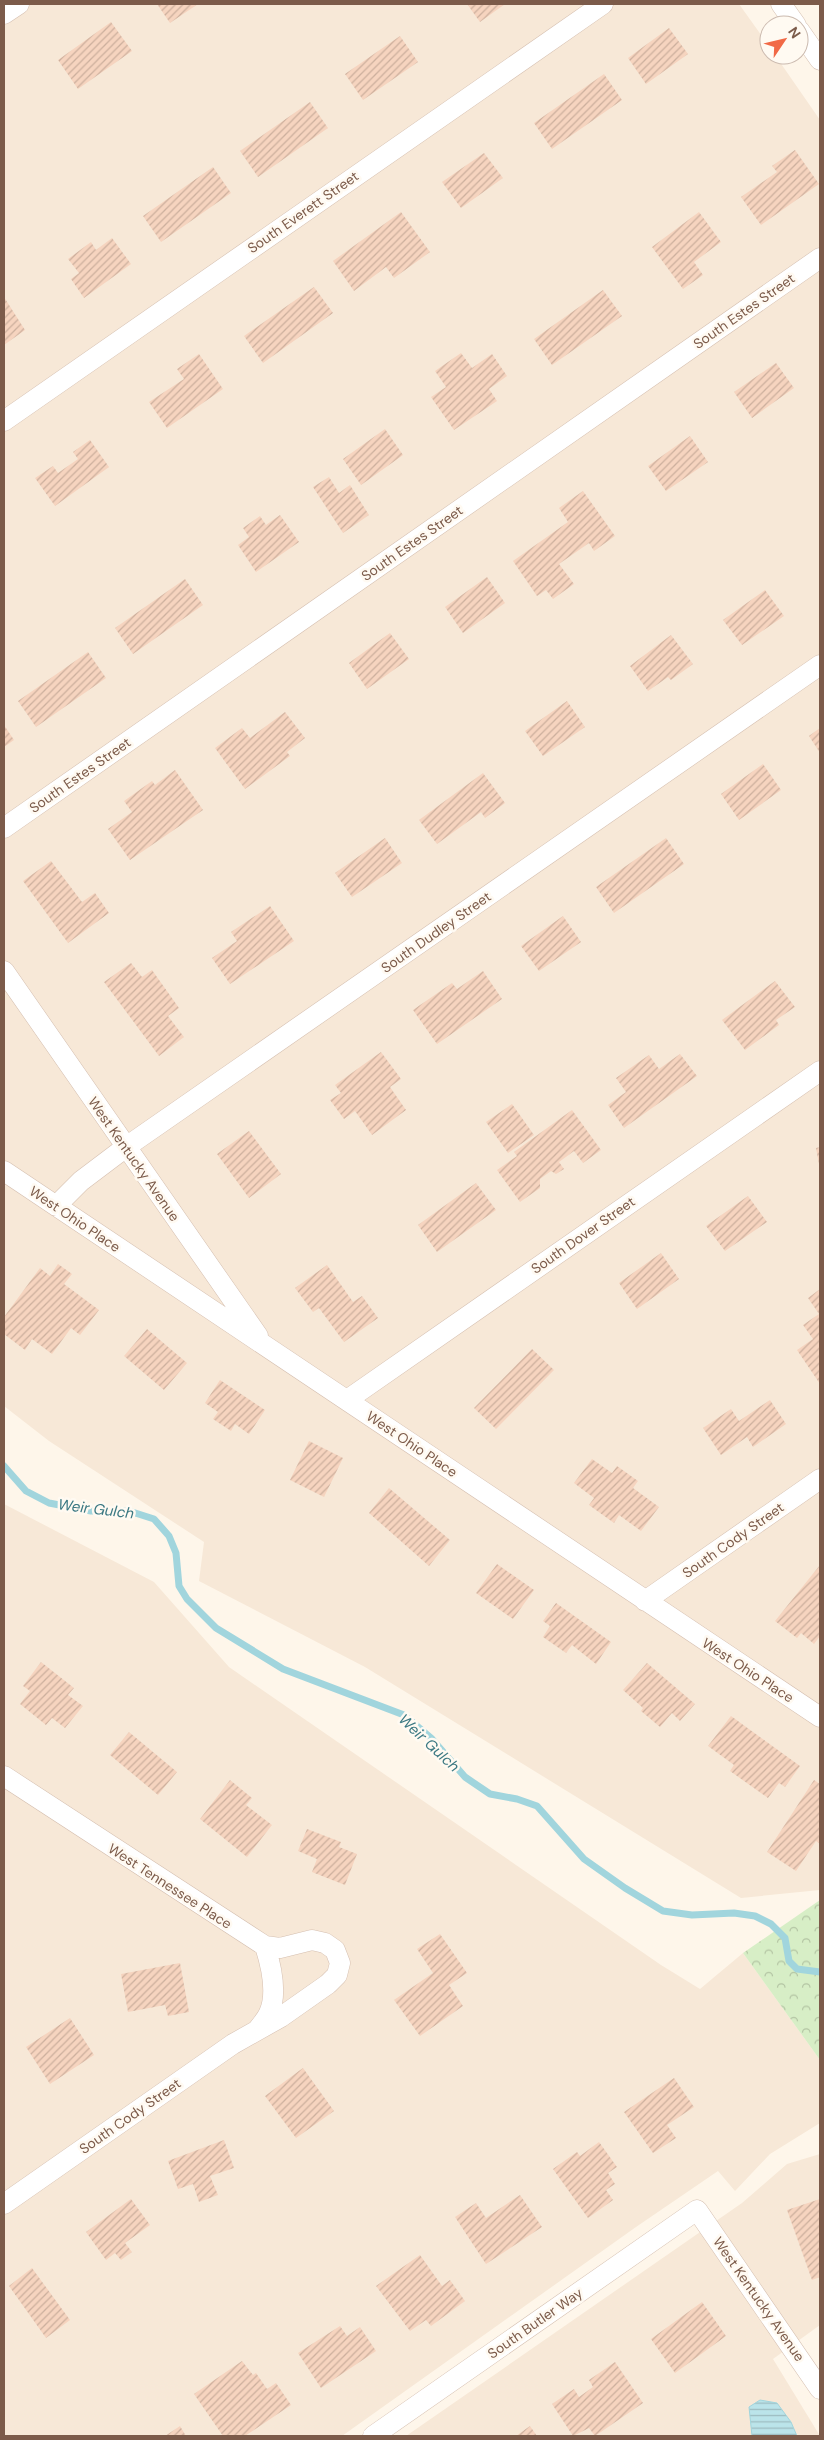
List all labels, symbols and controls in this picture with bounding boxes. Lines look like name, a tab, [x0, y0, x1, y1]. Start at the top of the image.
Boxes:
north arrow	[759, 15, 809, 65]
text: N	[784, 23, 805, 42]
street label: South Everett Street	[244, 167, 362, 257]
street label: South Estes Street	[690, 269, 798, 353]
street label: South Estes Street	[358, 501, 466, 585]
street label: South Estes Street	[26, 733, 134, 817]
street label: South Dudley Street	[378, 887, 494, 977]
street label: West Kentucky Avenue	[84, 1093, 184, 1225]
street label: West Ohio Place	[26, 1182, 124, 1256]
street label: South Dover Street	[528, 1192, 638, 1278]
street label: West Ohio Place	[363, 1407, 461, 1481]
water label: Weir Gulch	[57, 1494, 136, 1524]
street label: South Cody Street	[679, 1498, 787, 1582]
street label: West Ohio Place	[699, 1634, 797, 1706]
water label: Weir Gulch	[394, 1710, 464, 1777]
street label: West Tennessee Place	[105, 1839, 235, 1933]
street label: South Cody Street	[76, 2074, 184, 2158]
street label: West Kentucky Avenue	[709, 2233, 809, 2365]
street label: South Butler Way	[484, 2283, 586, 2362]

